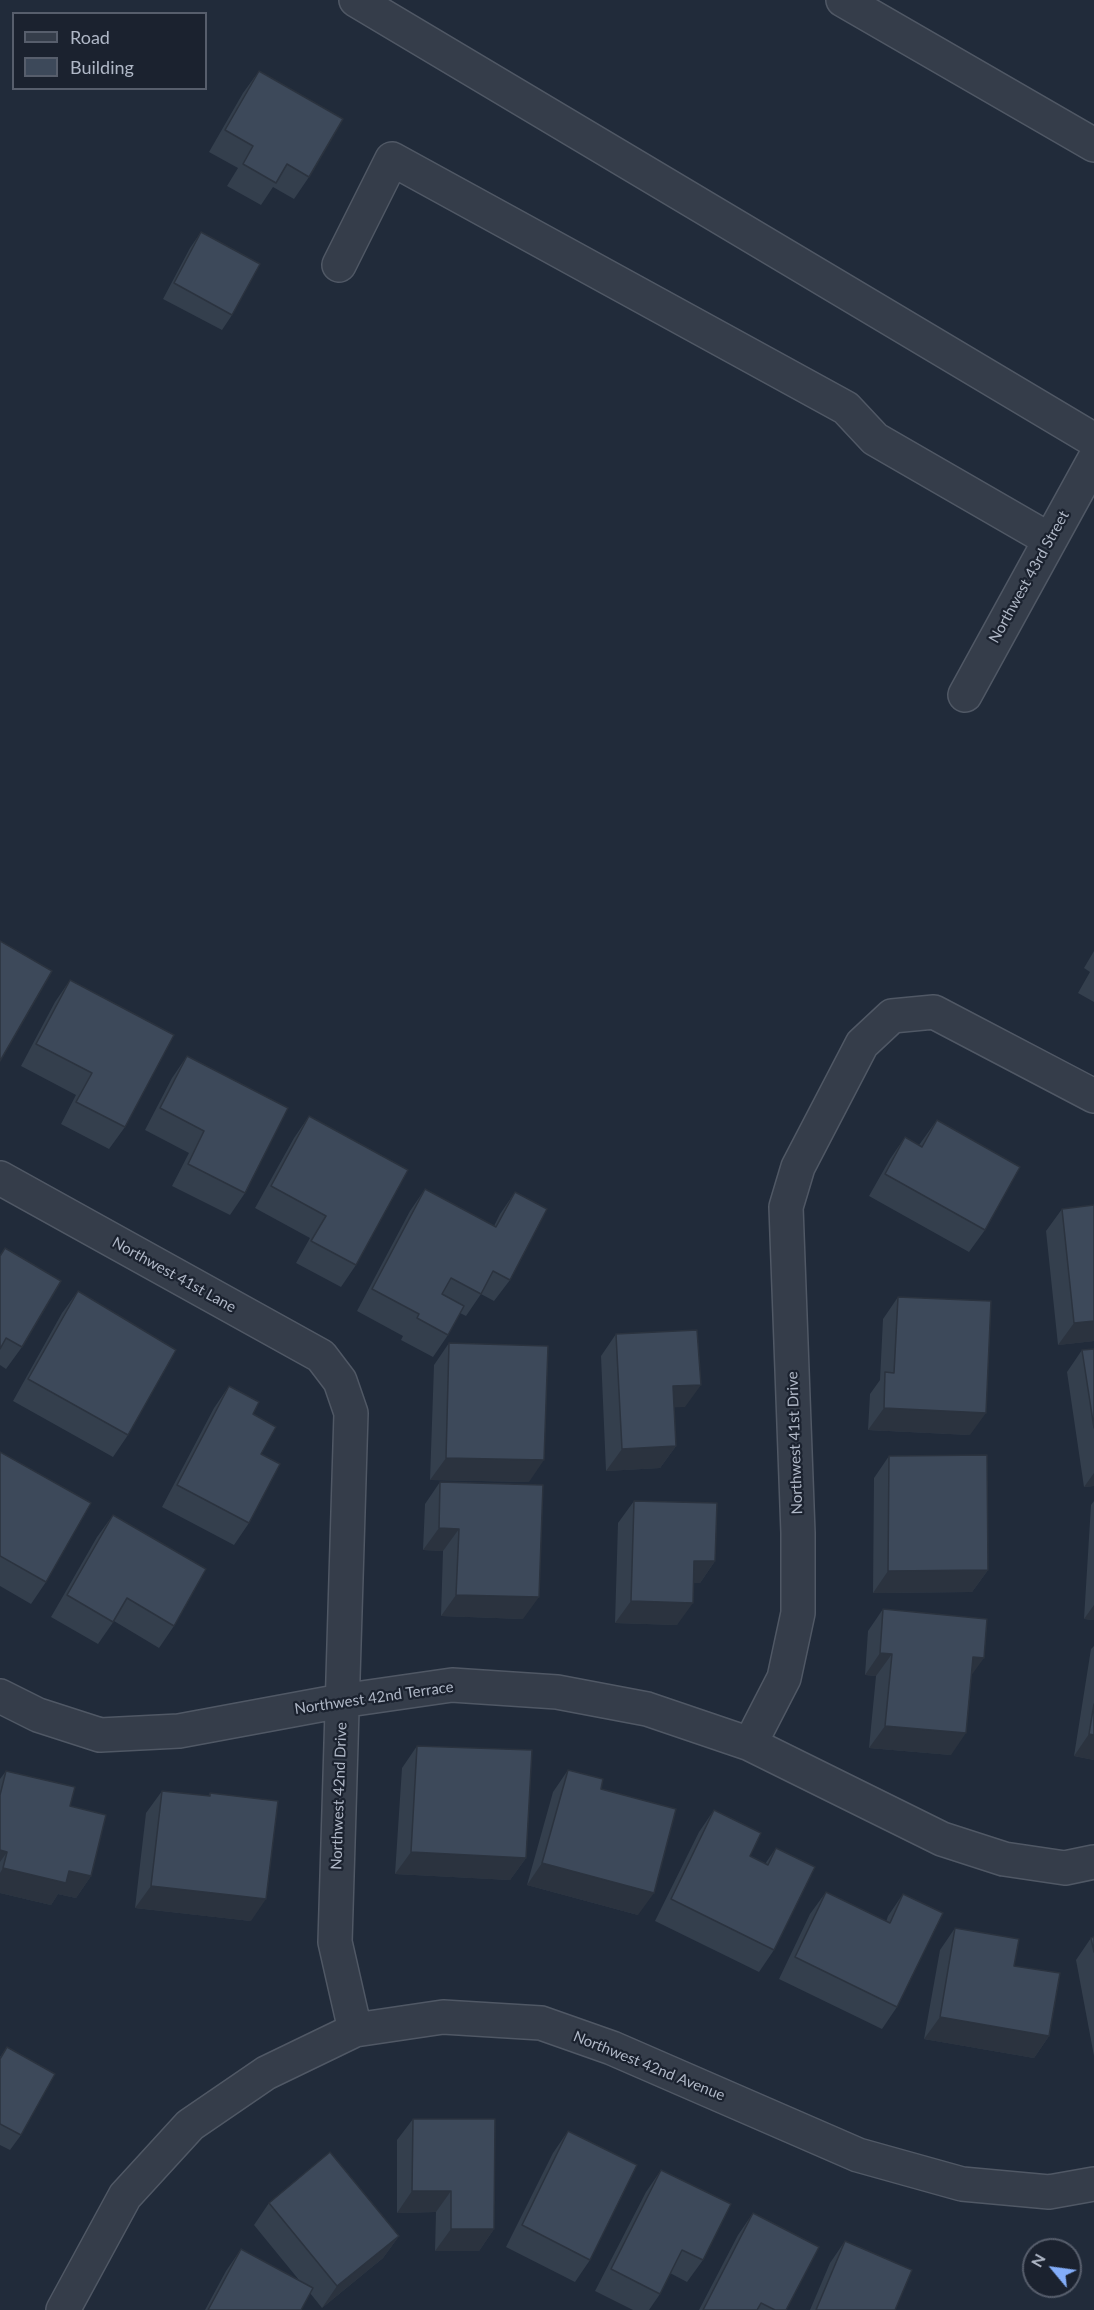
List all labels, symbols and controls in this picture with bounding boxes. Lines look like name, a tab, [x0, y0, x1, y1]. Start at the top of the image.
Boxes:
legend	[12, 12, 207, 90]
text: Road	[70, 26, 110, 48]
text: Building	[70, 56, 134, 78]
street label: Northwest 43rd Street	[985, 508, 1073, 646]
street label: Northwest 41st Lane	[109, 1233, 239, 1317]
street label: Northwest 41st Drive	[784, 1371, 806, 1515]
street label: Northwest 42nd Terrace	[293, 1678, 455, 1718]
street label: Northwest 42nd Drive	[327, 1722, 351, 1870]
street label: Northwest 42nd Avenue	[571, 2027, 727, 2105]
north arrow	[1022, 2238, 1082, 2298]
text: N	[1026, 2250, 1049, 2270]

